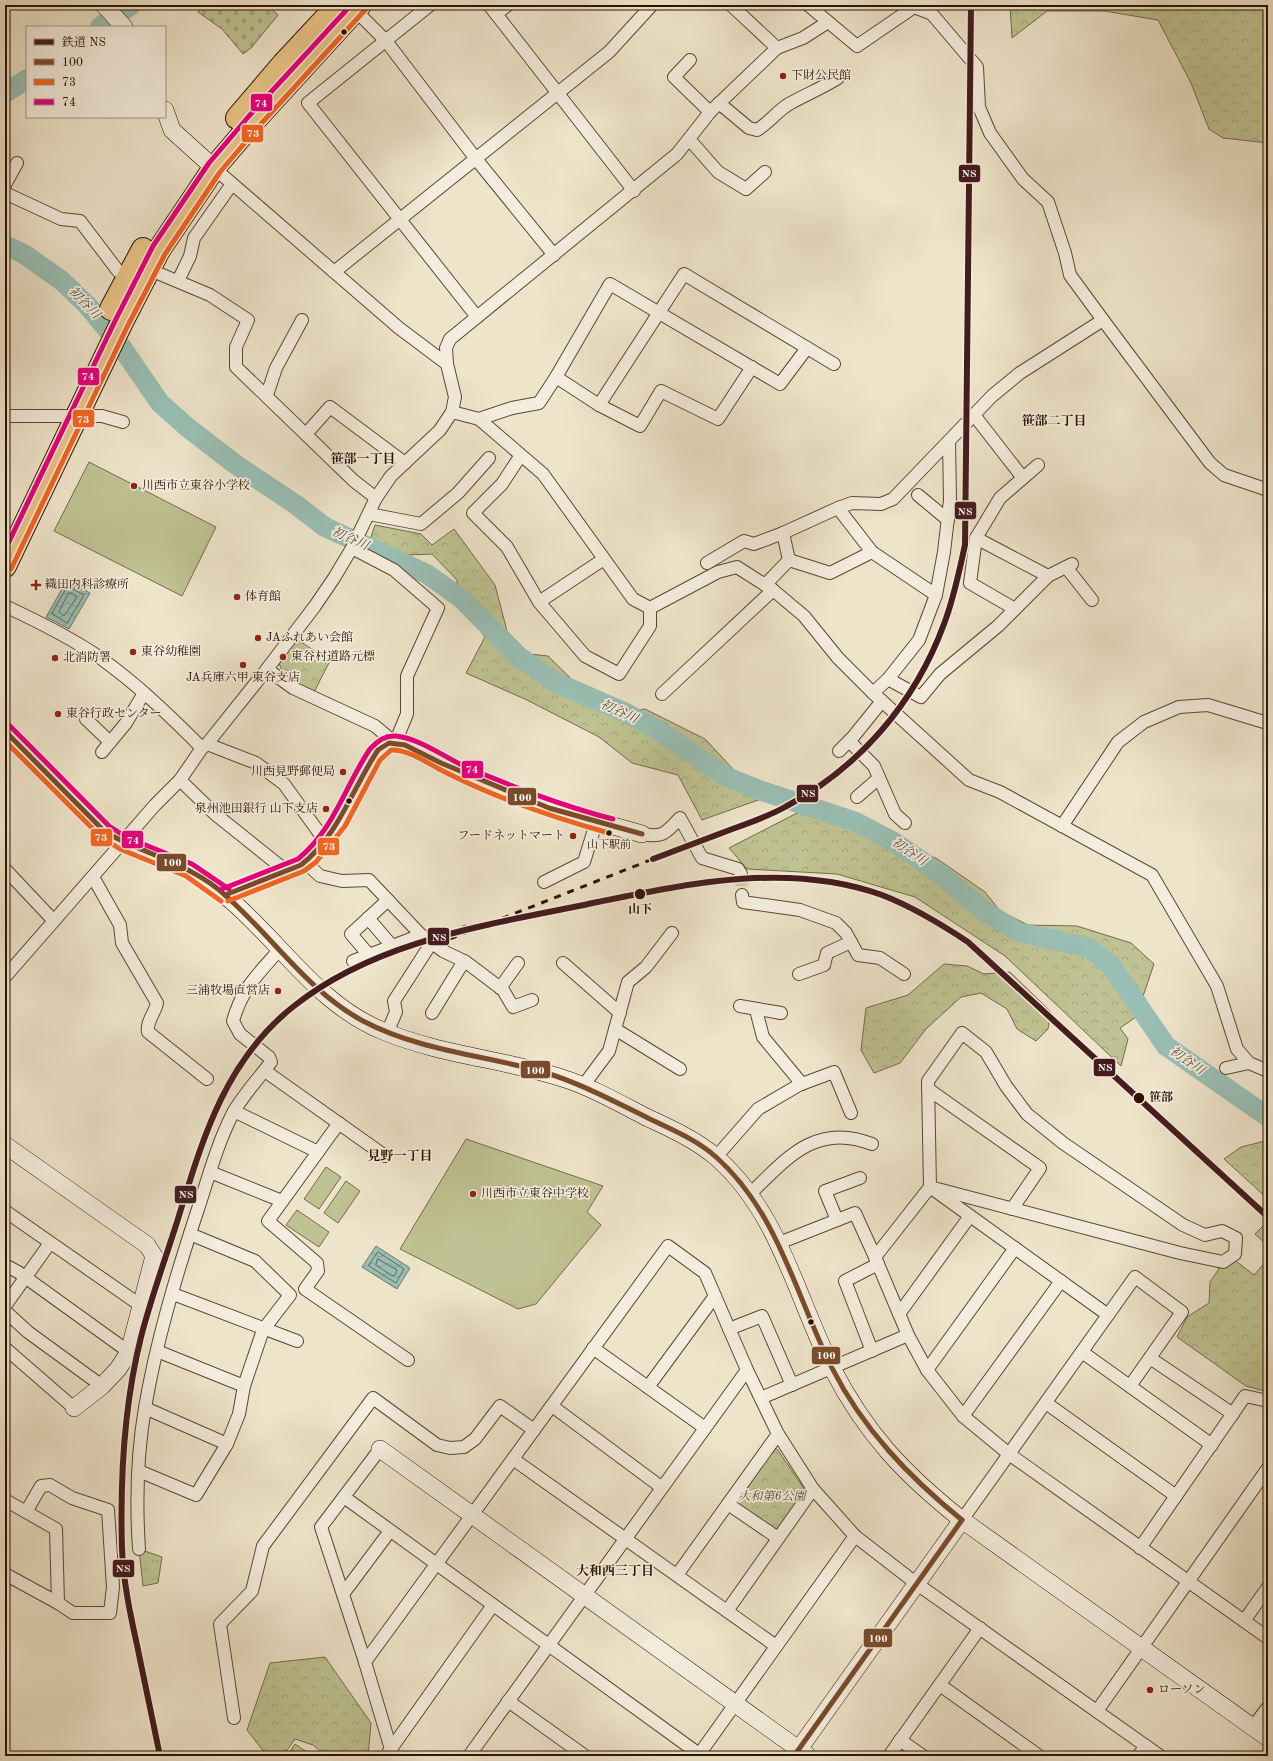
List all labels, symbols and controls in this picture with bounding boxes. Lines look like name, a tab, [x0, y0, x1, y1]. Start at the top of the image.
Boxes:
legend	[26, 26, 166, 118]
unlabelled marker	[339, 27, 349, 37]
text: 鉄道 NS	[61, 35, 106, 49]
text: 100	[62, 57, 83, 69]
place label: 下財公民館	[791, 68, 851, 82]
marker: 下財公民館	[778, 71, 788, 81]
text: 73	[62, 77, 76, 89]
line badge: 74	[250, 93, 273, 112]
text: 74	[62, 97, 76, 109]
text: 74	[255, 99, 267, 110]
line badge: 73	[241, 124, 264, 143]
text: 73	[247, 129, 259, 140]
line badge: NS	[958, 164, 981, 183]
text: NS	[961, 169, 977, 180]
water label: 初谷川	[66, 284, 104, 323]
line badge: 74	[77, 367, 100, 386]
text: 74	[82, 372, 94, 383]
line badge: 73	[72, 409, 95, 428]
district label: 笹部二丁目	[1021, 413, 1087, 428]
text: 73	[77, 415, 89, 426]
district label: 笹部一丁目	[330, 451, 396, 466]
place label: 川西市立東谷小学校	[142, 478, 250, 492]
marker: 川西市立東谷小学校	[129, 481, 139, 491]
line badge: NS	[954, 501, 977, 520]
text: NS	[957, 507, 973, 518]
water label: 初谷川	[330, 524, 373, 554]
place label: 織田内科診療所	[45, 577, 129, 591]
marker: 織田内科診療所	[30, 579, 42, 591]
place label: 体育館	[245, 589, 281, 603]
marker: 体育館	[232, 592, 242, 602]
place label: JAふれあい会館	[266, 630, 353, 644]
marker: JAふれあい会館	[253, 633, 263, 643]
place label: 東谷幼稚園	[141, 644, 201, 658]
marker: 東谷幼稚園	[128, 647, 138, 657]
place label: 東谷村道路元標	[291, 649, 375, 663]
place label: 北消防署	[63, 650, 111, 664]
marker: 東谷村道路元標	[278, 652, 288, 662]
marker: 北消防署	[50, 653, 60, 663]
marker: JA兵庫六甲 東谷支店	[238, 660, 248, 670]
place label: JA兵庫六甲 東谷支店	[186, 670, 300, 684]
water label: 初谷川	[599, 697, 642, 727]
place label: 東谷行政センター	[66, 706, 162, 720]
marker: 東谷行政センター	[53, 709, 63, 719]
line badge: 74	[461, 760, 484, 779]
place label: 川西見野郵便局	[251, 764, 335, 778]
text: 74	[466, 765, 478, 776]
marker: 川西見野郵便局	[338, 767, 348, 777]
line badge: NS	[796, 784, 819, 803]
line badge: 100	[507, 787, 537, 806]
text: NS	[800, 789, 816, 800]
text: 100	[512, 793, 532, 804]
unlabelled marker	[344, 796, 354, 806]
place label: 泉州池田銀行 山下支店	[195, 801, 318, 815]
marker: 泉州池田銀行 山下支店	[321, 804, 331, 814]
line badge: 73	[90, 828, 113, 847]
marker: 山下駅前	[604, 828, 614, 838]
place label: フードネットマート	[457, 829, 565, 842]
line badge: 74	[121, 830, 144, 849]
marker: フードネットマート	[568, 831, 578, 841]
text: 73	[95, 833, 107, 844]
water label: 初谷川	[889, 835, 931, 869]
text: 74	[127, 836, 139, 847]
line badge: 73	[317, 837, 340, 856]
place label: 山下駅前	[587, 838, 631, 851]
text: 73	[323, 842, 335, 853]
line badge: 100	[156, 853, 187, 872]
text: 100	[162, 858, 182, 869]
marker: 山下	[633, 887, 647, 901]
place label: 山下	[628, 902, 652, 916]
line badge: NS	[427, 927, 450, 946]
text: NS	[431, 933, 447, 944]
place label: 三浦牧場直営店	[186, 983, 270, 997]
marker: 三浦牧場直営店	[273, 986, 283, 996]
water label: 初谷川	[1167, 1044, 1209, 1079]
line badge: NS	[1093, 1058, 1116, 1077]
line badge: 100	[520, 1060, 551, 1079]
text: NS	[1097, 1063, 1113, 1074]
text: 100	[525, 1066, 545, 1077]
place label: 笹部	[1149, 1090, 1173, 1104]
marker: 笹部	[1132, 1091, 1146, 1105]
district label: 見野一丁目	[367, 1149, 433, 1163]
line badge: NS	[174, 1185, 197, 1204]
place label: 川西市立東谷中学校	[481, 1186, 589, 1200]
marker: 川西市立東谷中学校	[468, 1189, 478, 1199]
text: NS	[178, 1190, 194, 1201]
unlabelled marker	[806, 1317, 816, 1327]
line badge: 100	[811, 1346, 841, 1365]
text: 100	[816, 1351, 836, 1362]
park label: 大和第6公園	[739, 1489, 807, 1503]
line badge: NS	[112, 1559, 135, 1578]
district label: 大和西三丁目	[576, 1563, 654, 1578]
text: NS	[115, 1564, 131, 1575]
line badge: 100	[863, 1628, 893, 1648]
text: 100	[868, 1634, 888, 1645]
place label: ローソン	[1158, 1684, 1206, 1696]
marker: ローソン	[1145, 1685, 1155, 1695]

